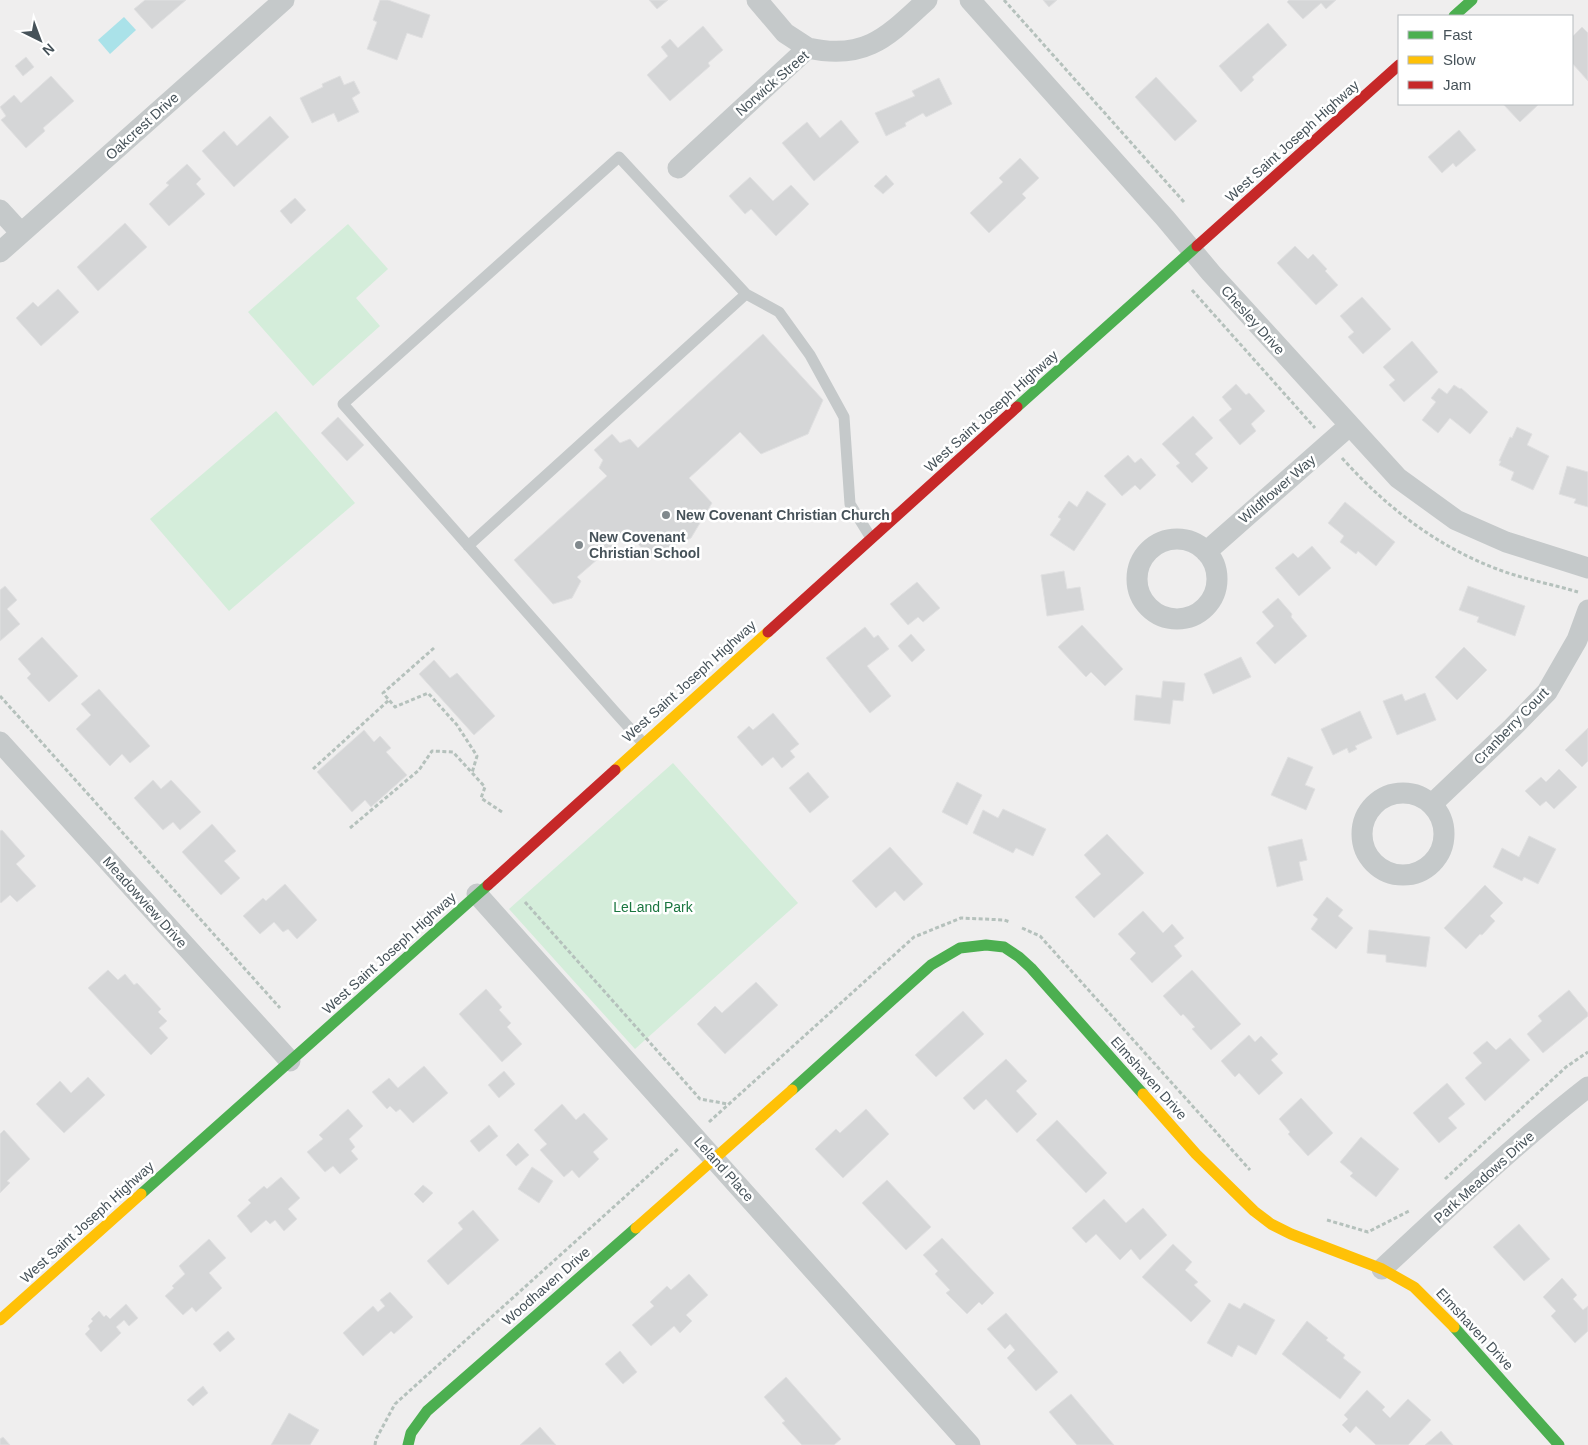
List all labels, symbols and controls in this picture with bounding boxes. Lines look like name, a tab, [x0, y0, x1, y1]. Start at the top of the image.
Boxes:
north arrow	[15, 15, 65, 65]
legend	[1398, 15, 1573, 105]
text: Fast	[1443, 26, 1473, 43]
text: N	[40, 40, 58, 59]
street label: Norwick Street	[732, 47, 812, 119]
text: Slow	[1443, 51, 1476, 68]
text: Jam	[1443, 76, 1471, 93]
street label: West Saint Joseph Highway	[1222, 77, 1362, 205]
street label: Oakcrest Drive	[102, 89, 182, 163]
street label: Chesley Drive	[1218, 282, 1288, 358]
street label: West Saint Joseph Highway	[921, 347, 1061, 475]
street label: Wildflower Way	[1236, 451, 1318, 527]
place label: New Covenant Christian Church	[676, 507, 890, 523]
marker: New Covenant Christian Church	[660, 509, 672, 521]
place label: New Covenant Christian School	[589, 529, 700, 561]
marker: New Covenant Christian School	[573, 539, 585, 551]
street label: West Saint Joseph Highway	[619, 617, 759, 745]
street label: Cranberry Court	[1470, 684, 1552, 768]
street label: Meadowview Drive	[100, 853, 190, 951]
street label: West Saint Joseph Highway	[319, 889, 459, 1017]
park label: LeLand Park	[613, 899, 694, 915]
street label: Elmshaven Drive	[1108, 1033, 1190, 1123]
street label: Park Meadows Drive	[1431, 1128, 1537, 1226]
street label: Leland Place	[691, 1134, 757, 1205]
street label: West Saint Joseph Highway	[17, 1158, 157, 1286]
street label: Woodhaven Drive	[499, 1243, 593, 1328]
street label: Elmshaven Drive	[1433, 1285, 1517, 1373]

